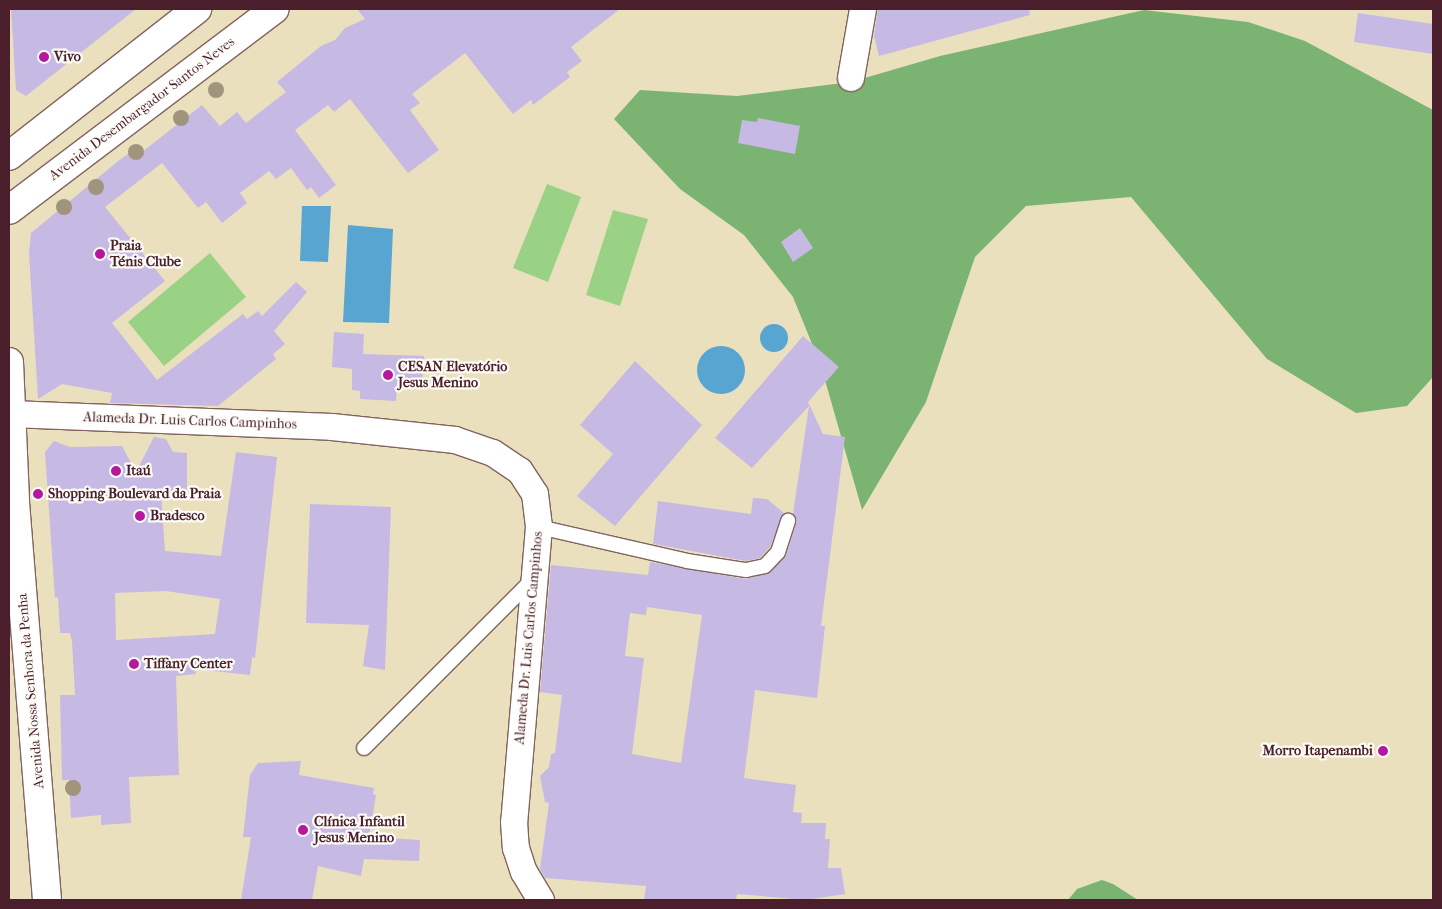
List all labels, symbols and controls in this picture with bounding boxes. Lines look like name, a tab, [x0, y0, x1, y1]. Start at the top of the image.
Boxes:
street label: Avenida Desembargador Santos Neves	[46, 34, 238, 184]
place label: Vivo	[54, 49, 81, 65]
marker: Vivo	[38, 51, 50, 63]
place label: Praia Ténis Clube	[110, 238, 181, 270]
marker: Praia Ténis Clube	[94, 248, 106, 260]
place label: CESAN Elevatório Jesus Menino	[398, 359, 507, 392]
marker: CESAN Elevatório Jesus Menino	[382, 369, 394, 381]
street label: Alameda Dr. Luis Carlos Campinhos	[83, 409, 297, 433]
place label: Itaú	[126, 463, 151, 479]
marker: Itaú	[110, 465, 122, 477]
place label: Shopping Boulevard da Praia	[48, 486, 221, 502]
marker: Shopping Boulevard da Praia	[32, 488, 44, 500]
place label: Bradesco	[150, 508, 205, 524]
marker: Bradesco	[134, 510, 146, 522]
street label: Alameda Dr. Luis Carlos Campinhos	[511, 531, 547, 745]
street label: Avenida Nossa Senhora da Penha	[14, 593, 48, 789]
place label: Tiffany Center	[144, 656, 232, 672]
marker: Tiffany Center	[128, 658, 140, 670]
place label: Morro Itapenambi	[1263, 743, 1373, 759]
marker: Morro Itapenambi	[1377, 745, 1389, 757]
place label: Clínica Infantil Jesus Menino	[314, 814, 405, 846]
marker: Clínica Infantil Jesus Menino	[296, 823, 310, 837]

